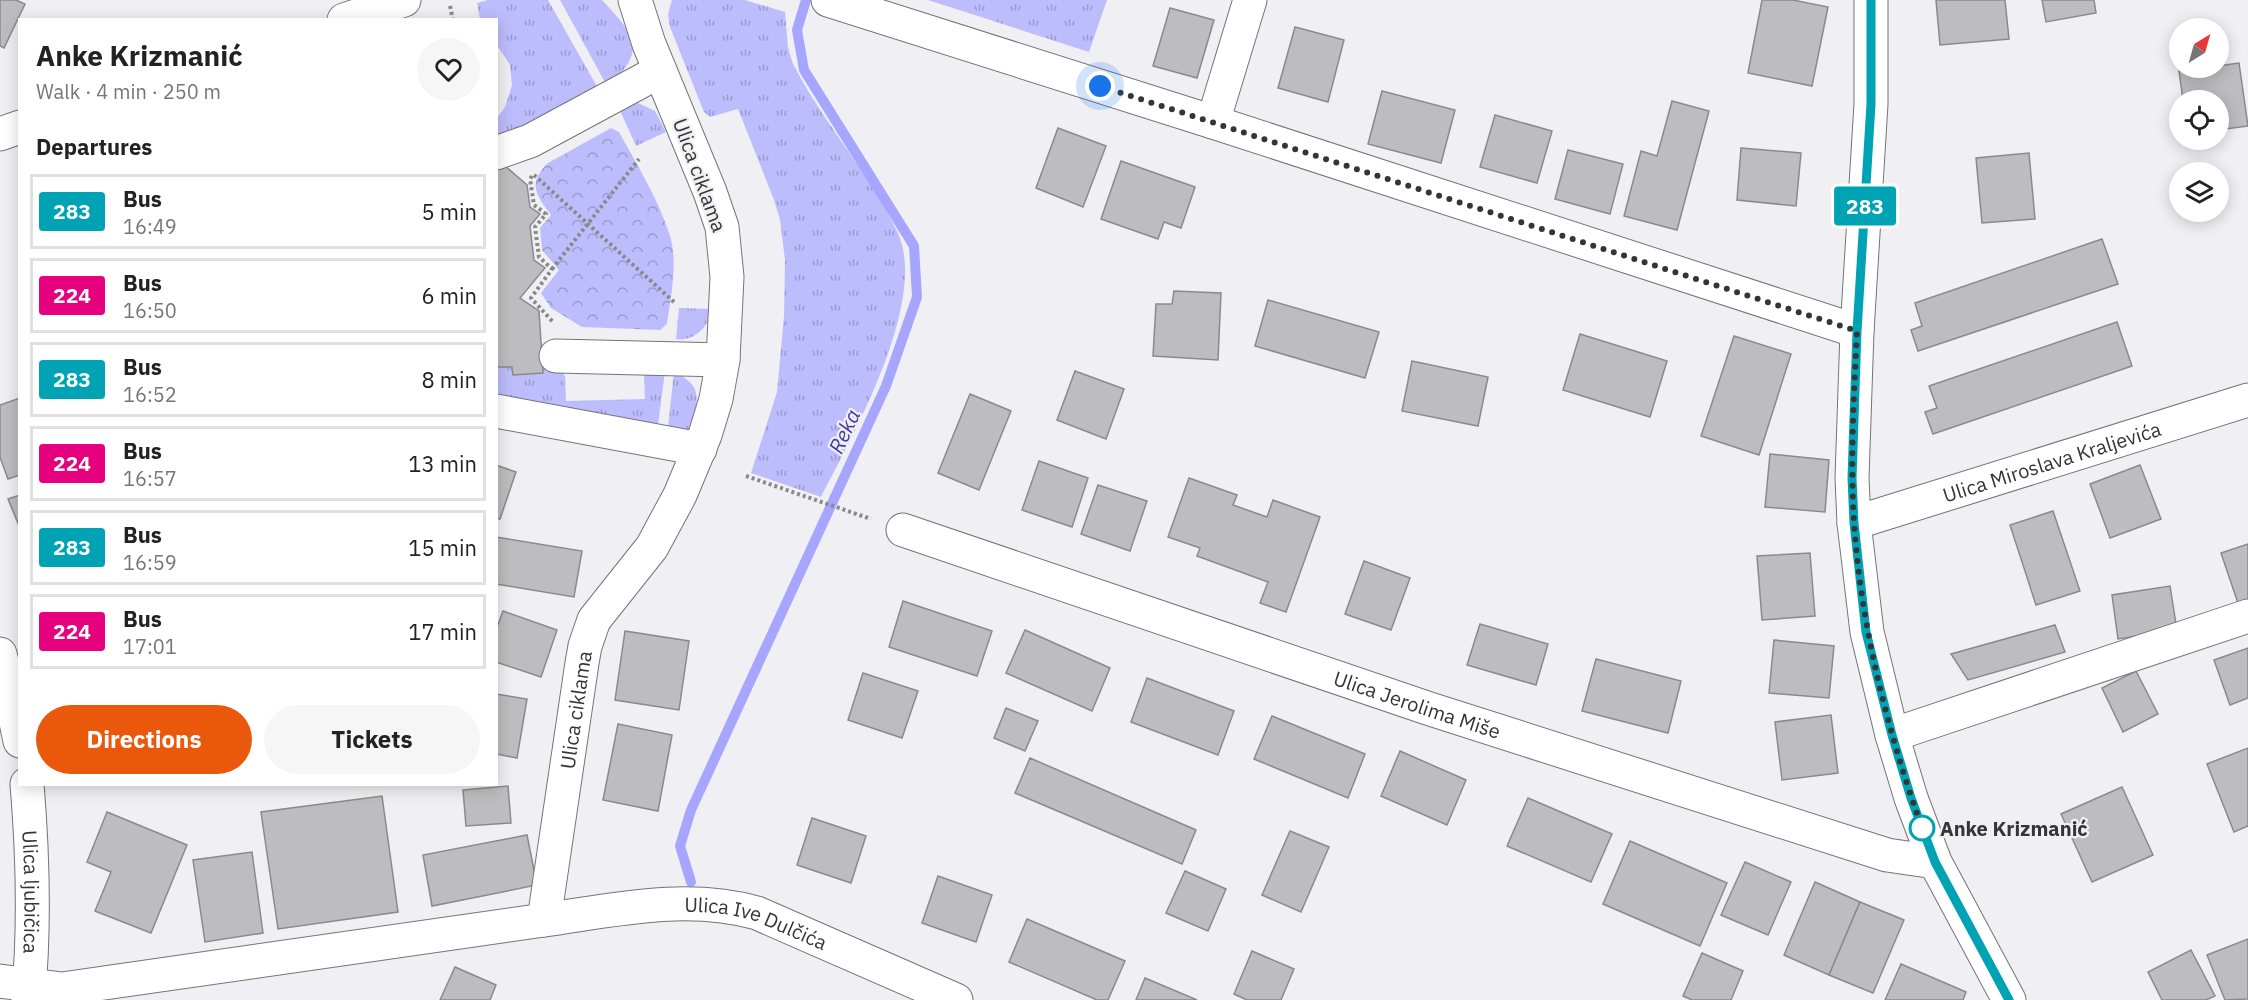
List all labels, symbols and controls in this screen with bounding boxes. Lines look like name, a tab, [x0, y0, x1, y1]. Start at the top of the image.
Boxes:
north arrow	[2169, 18, 2229, 78]
map controls	[2169, 18, 2229, 222]
text: Anke Krizmanić	[36, 37, 243, 74]
button: heart	[417, 38, 480, 101]
your location	[1085, 71, 1115, 101]
text: Walk · 4 min · 250 m	[36, 78, 221, 105]
button: locate	[2169, 90, 2229, 150]
street label: Ulica ciklama	[667, 114, 733, 236]
text: Departures	[36, 132, 152, 161]
button: layers	[2169, 162, 2229, 222]
text: Bus	[123, 184, 162, 213]
line badge: 283	[1830, 186, 1900, 226]
text: 283	[1846, 192, 1884, 220]
text: 283	[53, 197, 91, 225]
text: 5 min	[421, 197, 477, 226]
text: 16:49	[123, 213, 177, 240]
text: Bus	[123, 268, 162, 297]
text: 224	[53, 281, 91, 309]
text: 6 min	[421, 281, 477, 310]
text: 16:50	[123, 297, 177, 324]
text: Bus	[123, 352, 162, 381]
text: 283	[53, 365, 91, 393]
text: 8 min	[421, 365, 477, 394]
text: 16:52	[123, 381, 177, 408]
water label: Reka	[822, 404, 866, 458]
street label: Ulica Miroslava Kraljevića	[1939, 414, 2164, 508]
text: Bus	[123, 436, 162, 465]
text: 224	[53, 449, 91, 477]
text: 13 min	[408, 449, 477, 478]
text: 16:57	[123, 465, 177, 492]
text: Bus	[123, 520, 162, 549]
text: 283	[53, 533, 91, 561]
text: 15 min	[408, 533, 477, 562]
text: 16:59	[123, 549, 177, 576]
text: Bus	[123, 604, 162, 633]
text: 224	[53, 617, 91, 645]
text: 17 min	[408, 617, 477, 646]
text: 17:01	[123, 633, 177, 660]
street label: Ulica ciklama	[553, 648, 598, 771]
street label: Ulica Jerolima Miše	[1330, 664, 1504, 744]
button: Directions	[36, 705, 252, 774]
button: Tickets	[264, 705, 480, 774]
marker: Anke Krizmanić	[1909, 815, 1935, 841]
place label: Anke Krizmanić	[1940, 815, 2088, 842]
street label: Ulica ljubičica	[17, 829, 46, 955]
street label: Ulica Ive Dulčića	[684, 890, 832, 956]

